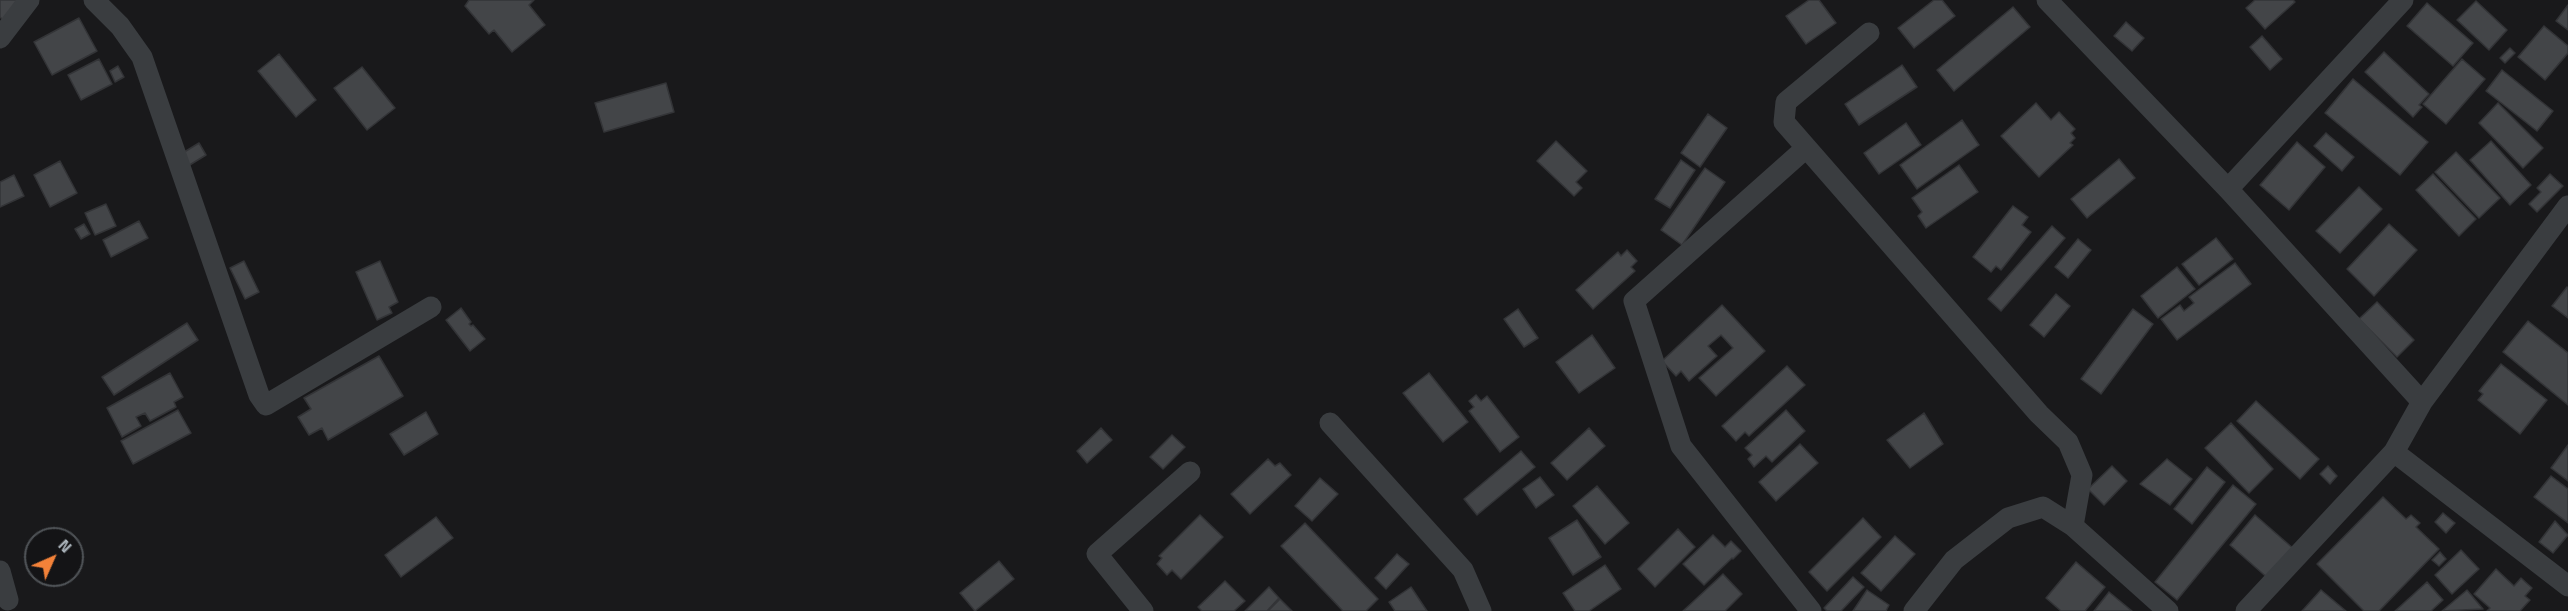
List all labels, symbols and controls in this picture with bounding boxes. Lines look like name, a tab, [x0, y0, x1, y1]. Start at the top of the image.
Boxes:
north arrow	[24, 527, 84, 587]
text: N	[53, 533, 78, 558]

